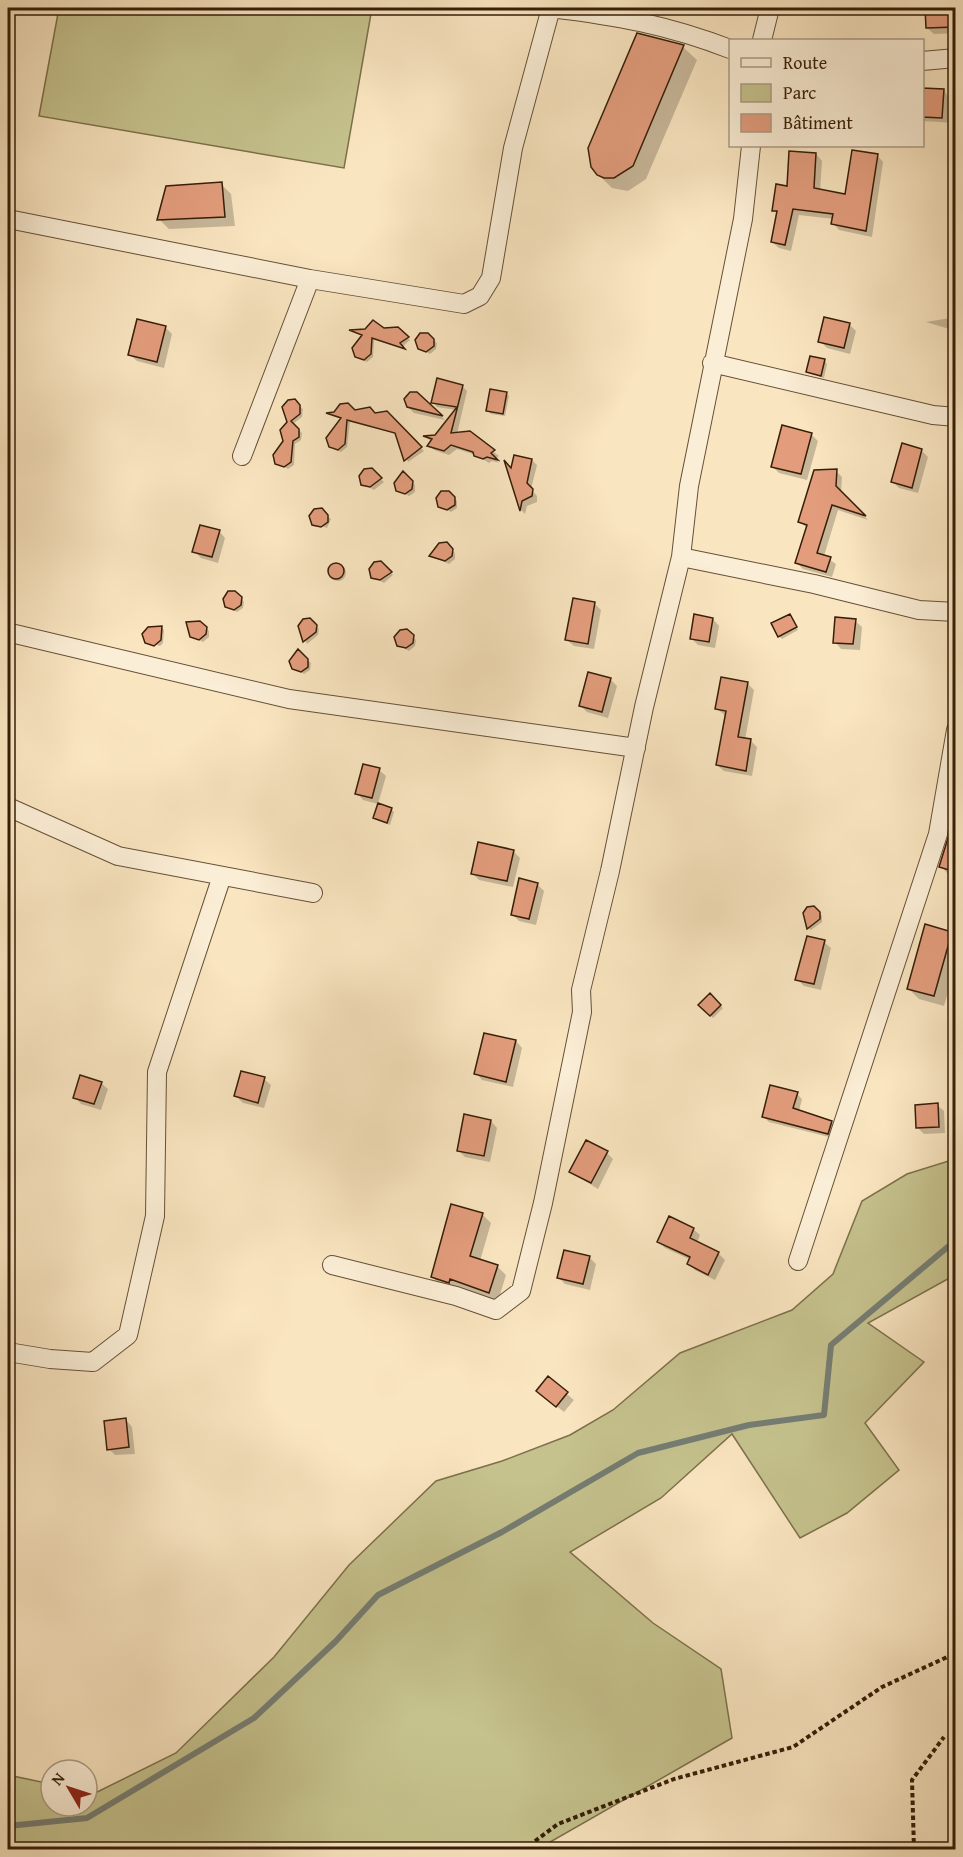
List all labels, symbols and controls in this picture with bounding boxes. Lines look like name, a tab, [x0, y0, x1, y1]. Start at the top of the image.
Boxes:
legend	[729, 39, 924, 147]
text: Route	[783, 49, 827, 76]
text: Parc	[783, 79, 816, 106]
text: Bâtiment	[783, 109, 853, 136]
north arrow	[39, 1758, 99, 1818]
text: N	[45, 1767, 70, 1790]

